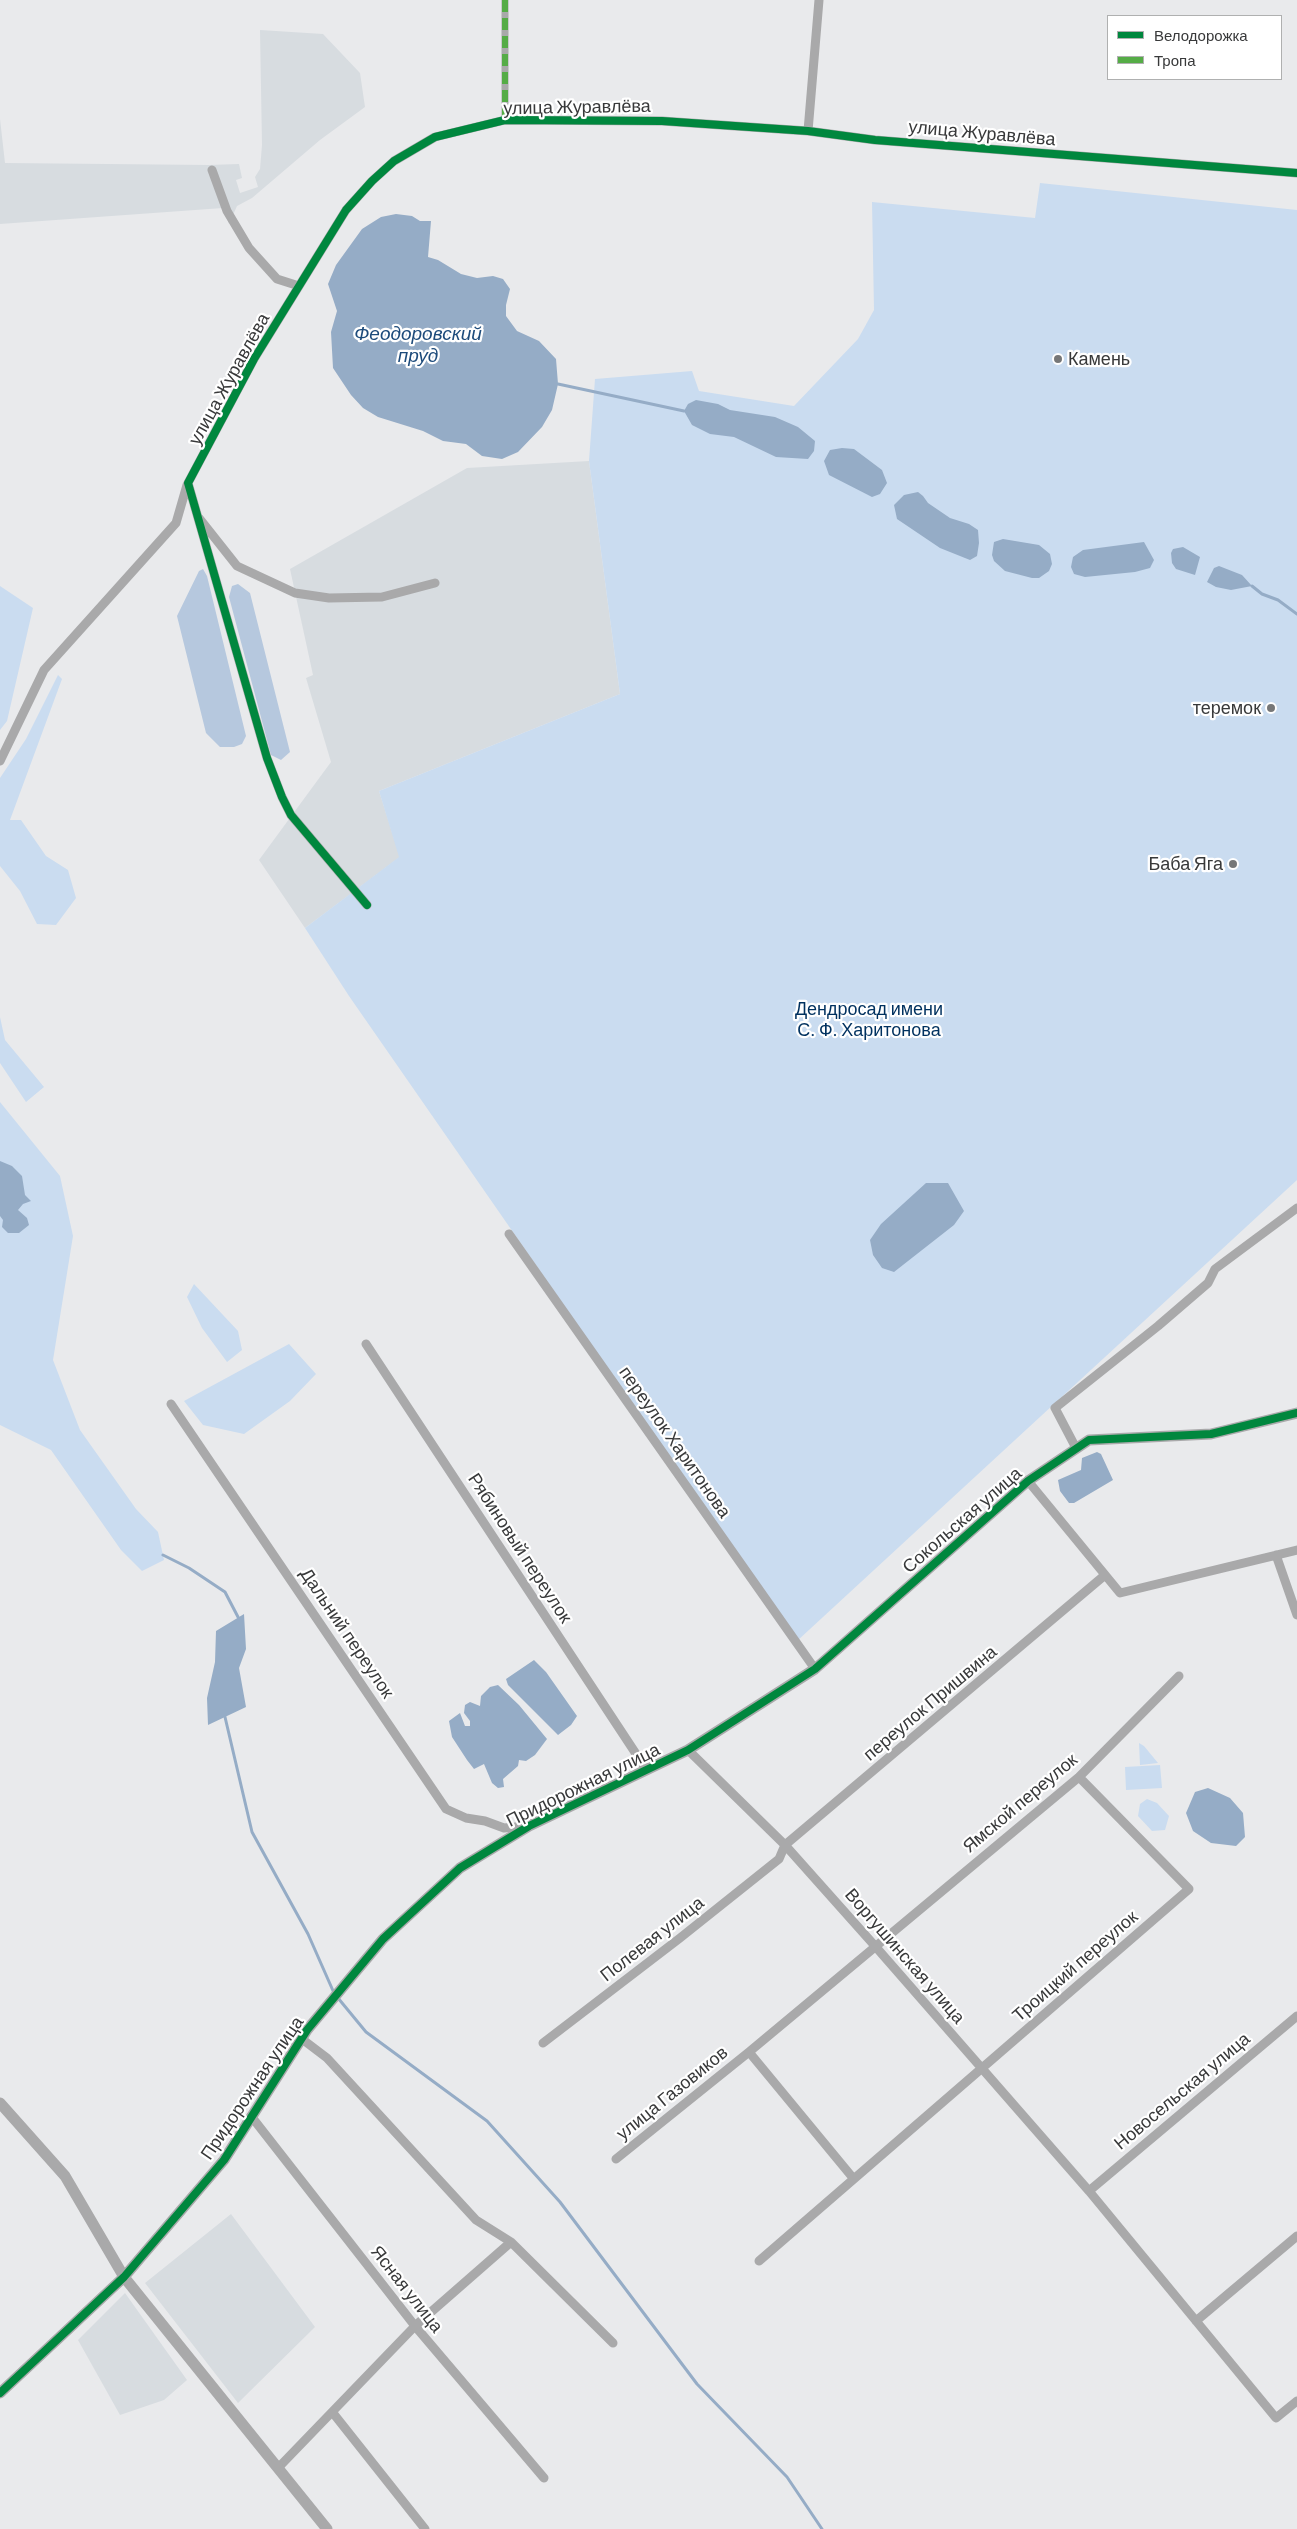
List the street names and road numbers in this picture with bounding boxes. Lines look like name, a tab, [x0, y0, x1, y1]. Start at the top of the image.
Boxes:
street label: улица Журавлёва	[503, 95, 651, 119]
street label: улица Журавлёва	[908, 116, 1056, 150]
street label: улица Журавлёва	[184, 309, 274, 449]
street label: переулок Харитонова	[615, 1362, 735, 1522]
street label: Сокольская улица	[898, 1462, 1026, 1578]
street label: Рябиновый переулок	[463, 1469, 577, 1627]
street label: Дальний переулок	[295, 1564, 399, 1702]
street label: переулок Пришвина	[859, 1641, 1001, 1765]
street label: Придорожная улица	[503, 1738, 663, 1832]
street label: Ямской переулок	[958, 1749, 1082, 1857]
street label: Воргушинская улица	[840, 1884, 970, 2028]
street label: Полевая улица	[596, 1892, 708, 1986]
street label: Троицкий переулок	[1008, 1906, 1142, 2026]
street label: Придорожная улица	[196, 2012, 308, 2164]
street label: Новосельская улица	[1110, 2028, 1254, 2154]
street label: улица Газовиков	[612, 2042, 732, 2144]
street label: Ясная улица	[366, 2241, 448, 2337]

